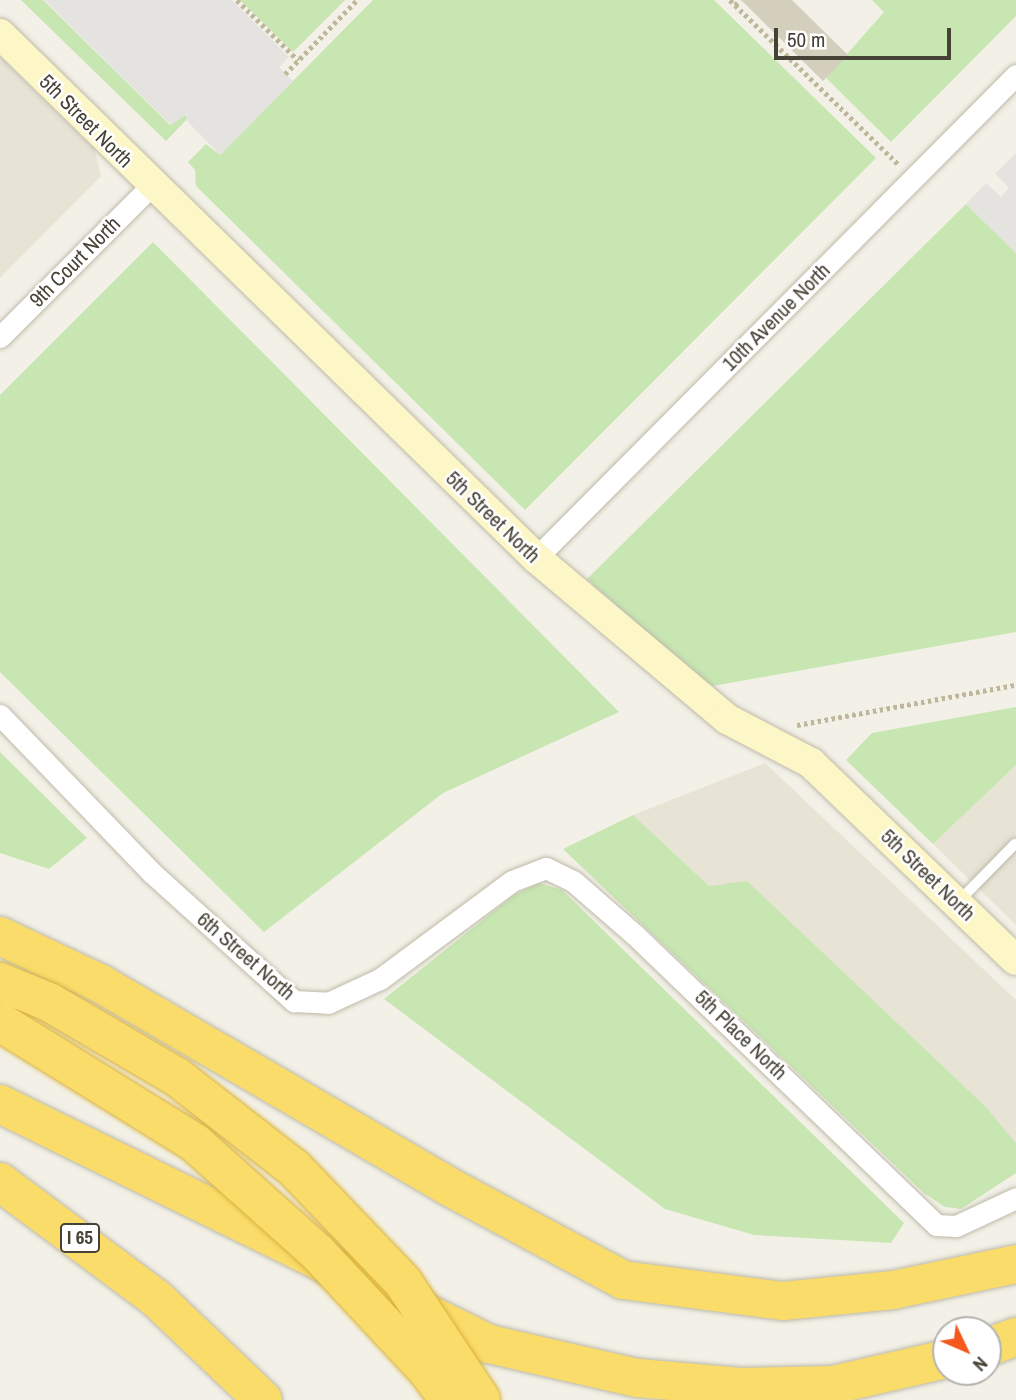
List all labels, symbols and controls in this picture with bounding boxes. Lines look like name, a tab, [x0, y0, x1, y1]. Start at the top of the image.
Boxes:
scale bar	[778, 14, 955, 58]
text: 50 m	[787, 25, 825, 54]
street label: 5th Street North	[34, 69, 138, 173]
street label: 9th Court North	[24, 211, 126, 313]
street label: 10th Avenue North	[716, 257, 836, 377]
street label: 5th Street North	[441, 466, 545, 568]
street label: 5th Street North	[876, 824, 980, 926]
street label: 6th Street North	[192, 907, 300, 1005]
street label: 5th Place North	[690, 985, 792, 1085]
road number: I 65	[59, 1222, 101, 1254]
north arrow	[932, 1316, 1002, 1386]
text: N	[967, 1351, 994, 1377]

